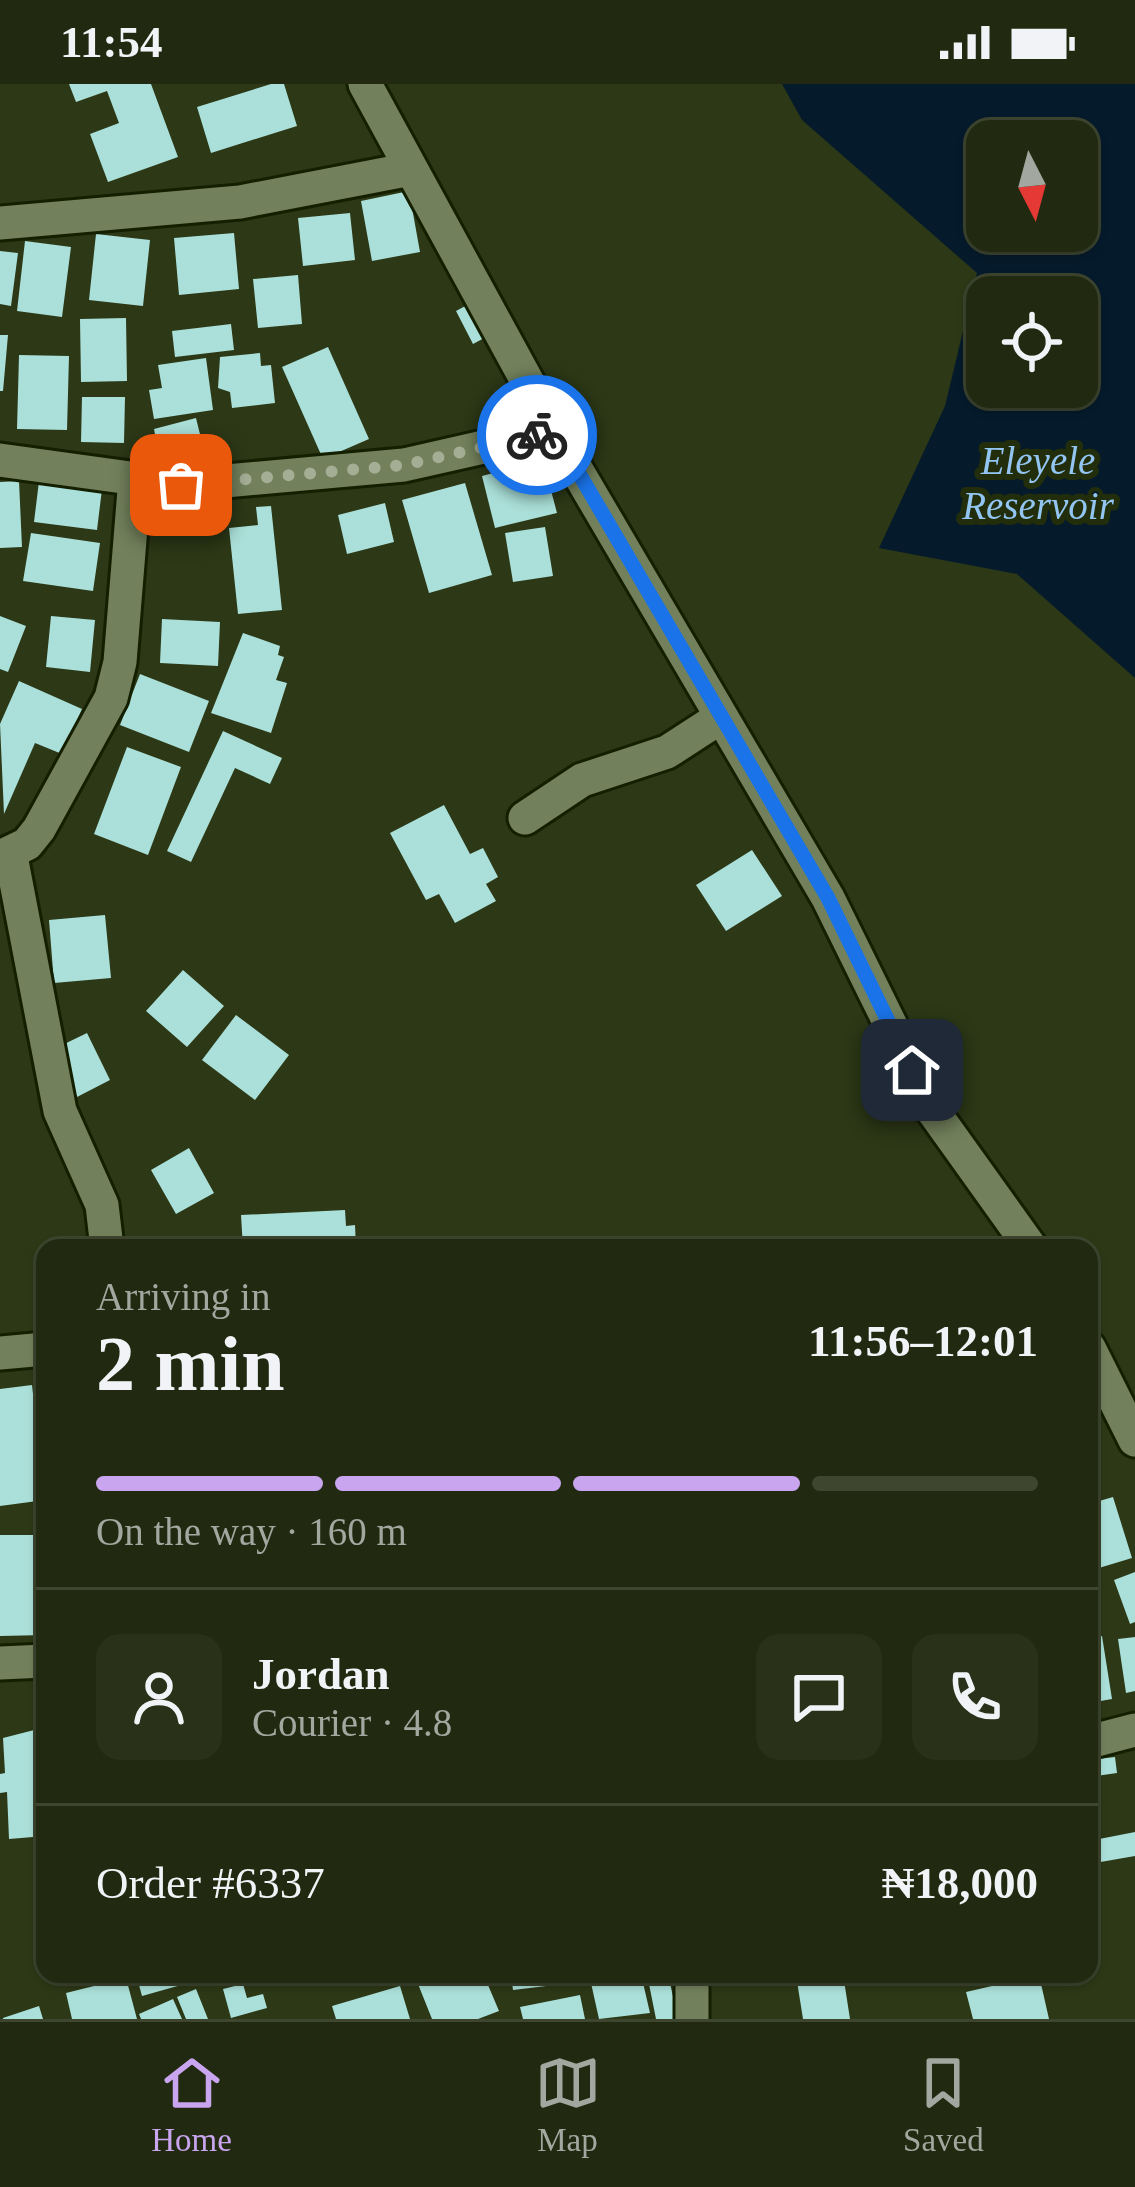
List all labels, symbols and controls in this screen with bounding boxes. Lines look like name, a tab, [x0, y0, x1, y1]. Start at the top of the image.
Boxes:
text: 11:54	[60, 17, 163, 67]
north arrow	[966, 120, 1098, 252]
map controls	[966, 120, 1098, 408]
button: locate	[966, 276, 1098, 408]
courier	[477, 375, 597, 495]
icon: bike	[504, 402, 570, 468]
pin	[130, 434, 232, 536]
water label: Eleyele Reservoir	[961, 439, 1115, 527]
icon: bag	[148, 452, 214, 518]
pin	[861, 1019, 963, 1121]
icon: home	[879, 1037, 945, 1103]
text: Arriving in	[96, 1275, 270, 1318]
text: 11:56–12:01	[808, 1316, 1038, 1366]
text: 2 min	[96, 1320, 285, 1407]
text: On the way · 160 m	[96, 1510, 407, 1553]
button: person	[96, 1634, 222, 1760]
button: chat	[756, 1634, 882, 1760]
button: phone	[912, 1634, 1038, 1760]
text: Jordan	[252, 1649, 390, 1699]
text: Courier · 4.8	[252, 1701, 452, 1744]
text: Order #6337	[96, 1858, 325, 1908]
text: ₦18,000	[882, 1858, 1038, 1908]
tab: Home	[151, 2050, 232, 2159]
tab: Map	[535, 2050, 601, 2159]
tab: Saved	[903, 2050, 984, 2159]

